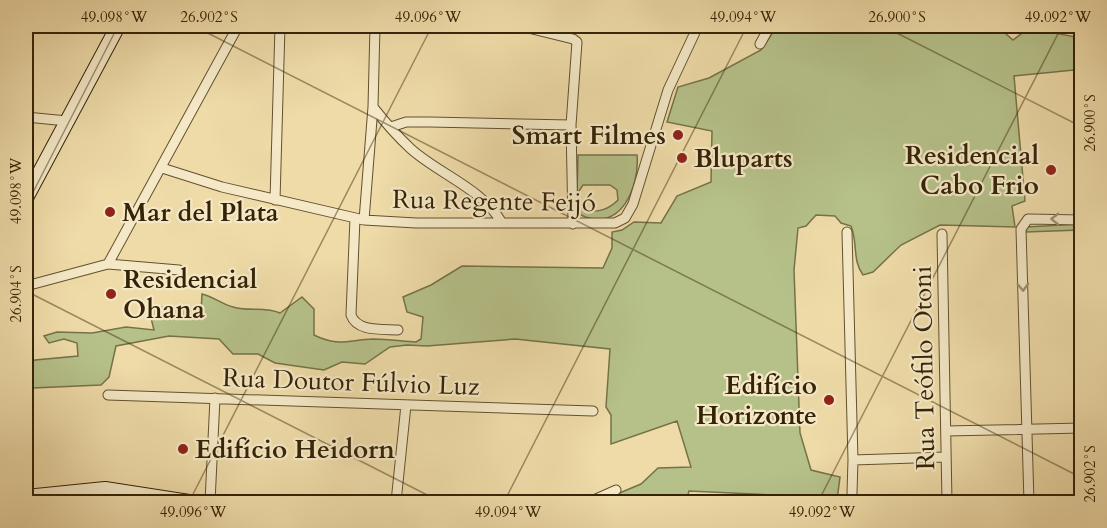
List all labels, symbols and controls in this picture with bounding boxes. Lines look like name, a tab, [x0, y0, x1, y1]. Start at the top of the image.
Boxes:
text: 49.098°W	[81, 7, 148, 27]
text: 26.902°S	[180, 7, 238, 27]
text: 49.096°W	[395, 7, 462, 27]
text: 49.094°W	[710, 7, 777, 27]
text: 26.900°S	[868, 7, 926, 27]
text: 49.092°W	[1025, 7, 1092, 27]
text: 26.900°S	[1080, 94, 1100, 152]
place label: Smart Filmes	[512, 118, 666, 153]
marker: Smart Filmes	[671, 128, 685, 142]
place label: Residencial Cabo Frio	[905, 138, 1039, 203]
place label: Bluparts	[694, 141, 793, 176]
marker: Bluparts	[675, 151, 689, 165]
text: 49.098°W	[6, 157, 26, 224]
marker: Residencial Cabo Frio	[1044, 163, 1058, 177]
street label: Rua Regente Feijó	[392, 182, 596, 220]
place label: Mar del Plata	[122, 195, 279, 230]
marker: Mar del Plata	[103, 205, 117, 219]
one-way arrow	[1050, 213, 1059, 225]
place label: Residencial Ohana	[123, 262, 258, 327]
text: 26.904°S	[6, 265, 26, 323]
street label: Rua Teófilo Otoni	[905, 265, 943, 471]
one-way arrow	[1017, 283, 1029, 292]
marker: Residencial Ohana	[104, 287, 118, 301]
street label: Rua Doutor Fúlvio Luz	[222, 360, 481, 404]
place label: Edifício Horizonte	[696, 368, 817, 433]
marker: Edifício Horizonte	[822, 393, 836, 407]
place label: Edifício Heidorn	[195, 432, 395, 467]
marker: Edifício Heidorn	[176, 442, 190, 456]
text: 26.902°S	[1080, 445, 1100, 503]
text: 49.096°W	[160, 502, 227, 522]
text: 49.094°W	[475, 502, 542, 522]
text: 49.092°W	[789, 502, 856, 522]

